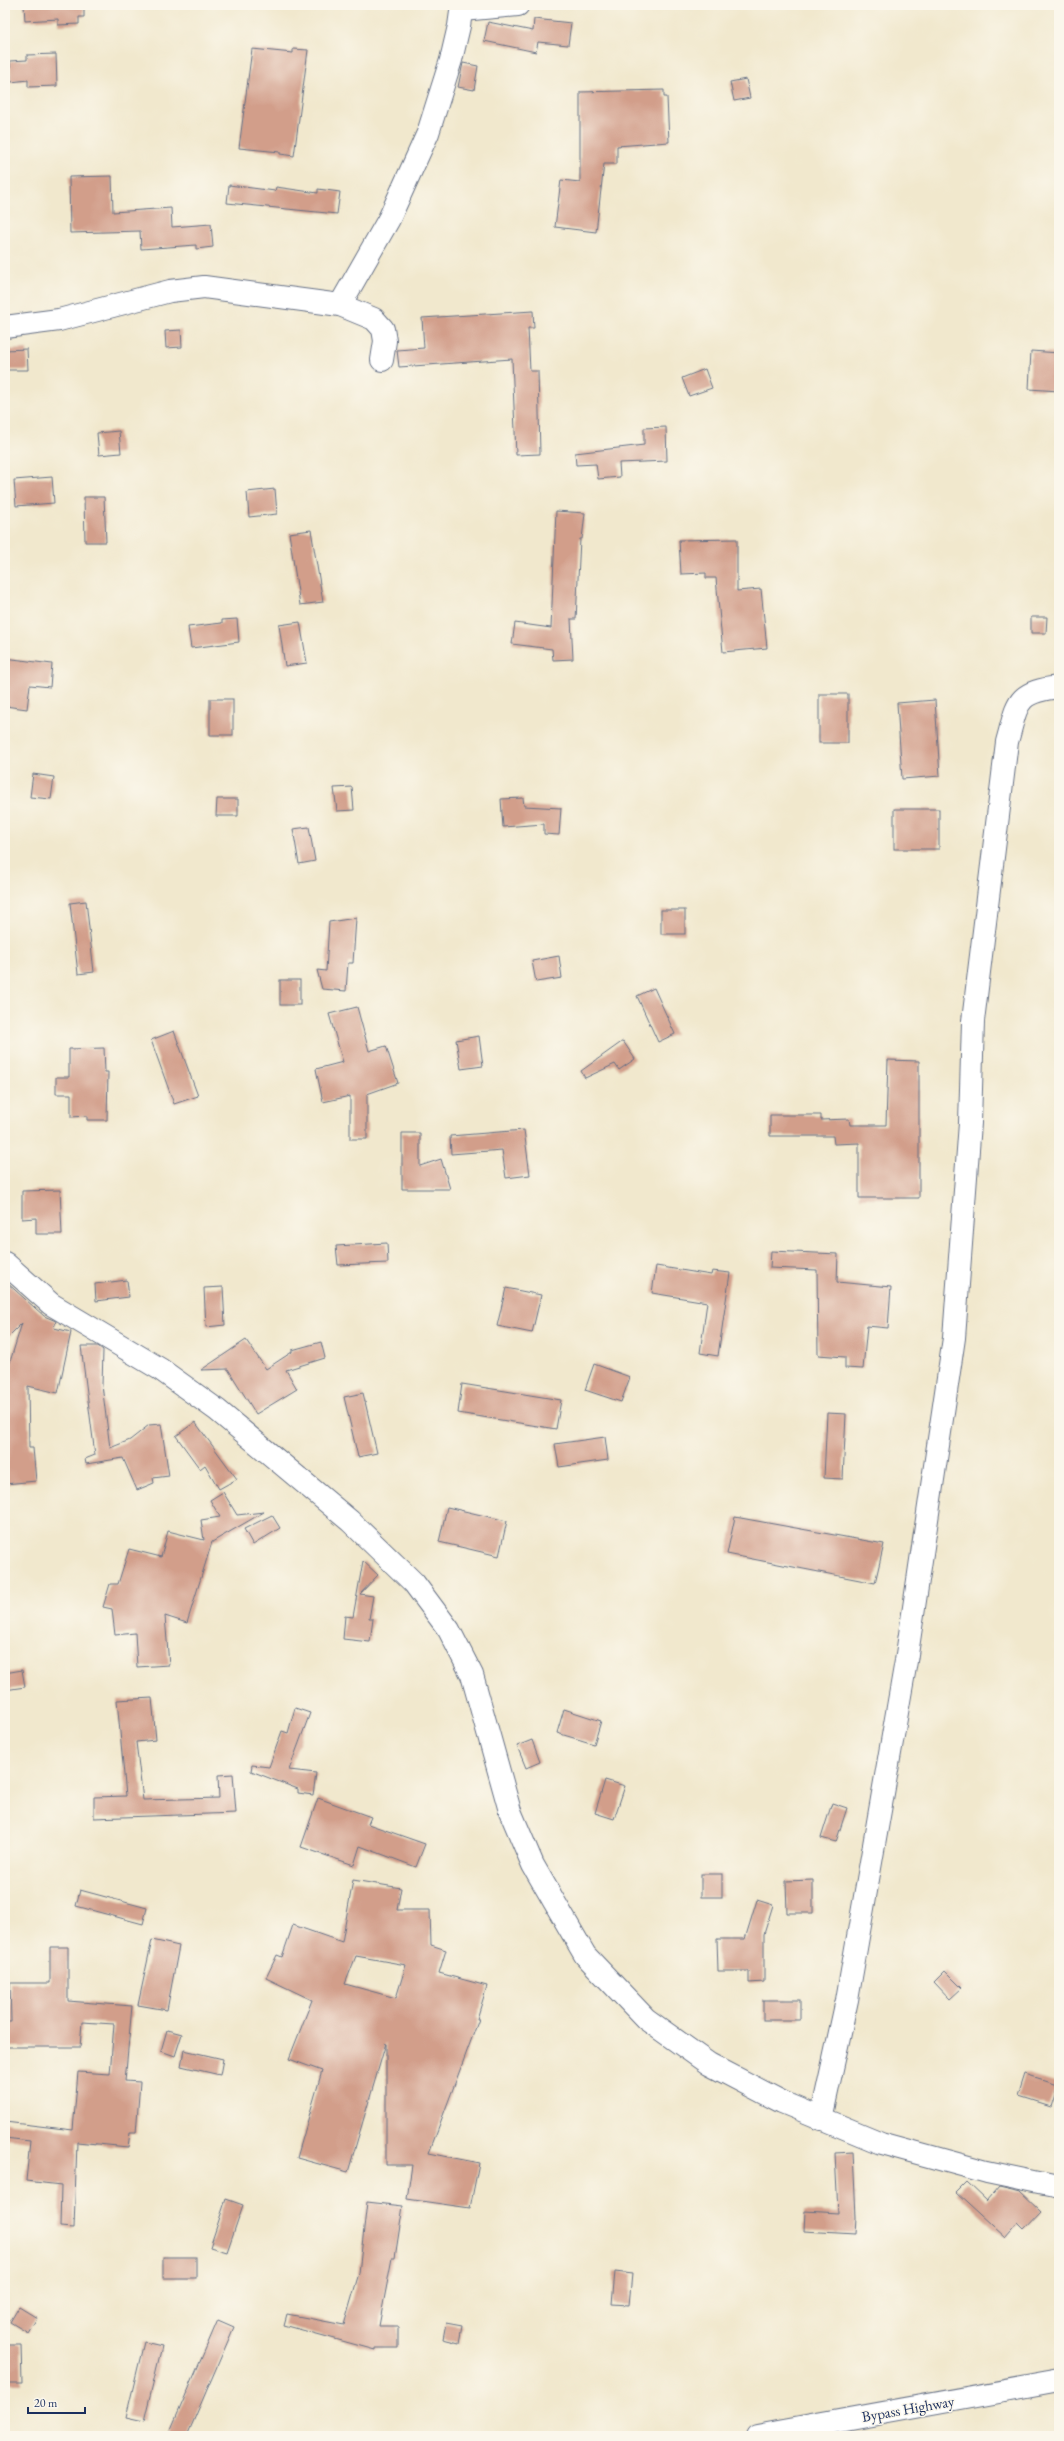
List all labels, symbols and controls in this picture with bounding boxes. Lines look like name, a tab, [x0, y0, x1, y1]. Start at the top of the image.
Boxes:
scale bar	[28, 2389, 85, 2415]
street label: Bypass Highway	[860, 2391, 956, 2426]
text: 20 m	[34, 2395, 58, 2411]

